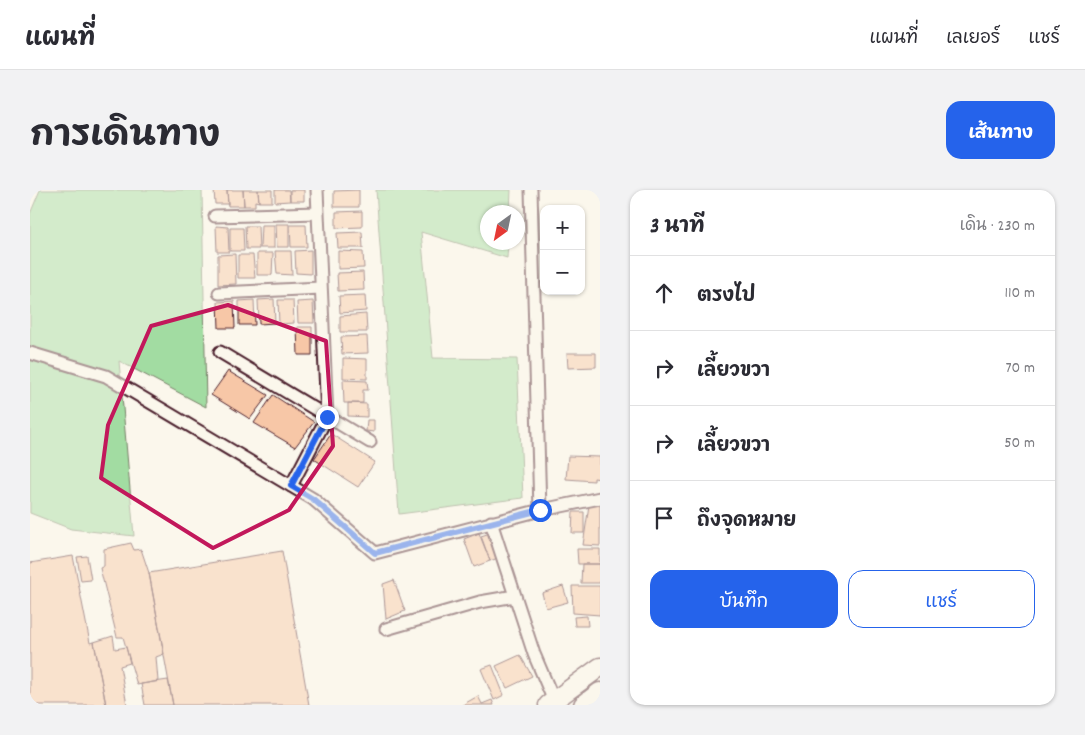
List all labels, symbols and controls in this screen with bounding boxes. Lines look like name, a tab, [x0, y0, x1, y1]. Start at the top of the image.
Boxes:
text: แผนที่	[25, 23, 95, 57]
text: แผนที่	[870, 27, 918, 52]
text: เลเยอร์	[946, 27, 1000, 52]
text: แชร์	[1028, 27, 1060, 52]
button: เส้นทาง	[946, 101, 1055, 159]
text: การเดินทาง	[30, 113, 220, 163]
north arrow	[480, 205, 525, 250]
map controls	[540, 205, 585, 295]
button: +	[540, 205, 585, 250]
text: 3 นาที	[650, 213, 705, 243]
text: เดิน · 230 m	[960, 215, 1035, 238]
button: −	[540, 250, 585, 295]
icon: ahead	[650, 279, 678, 307]
text: 110 m	[1005, 282, 1035, 305]
text: ตรงไป	[697, 284, 755, 311]
icon: right	[650, 354, 678, 382]
text: 70 m	[1005, 357, 1035, 380]
text: เลี้ยวขวา	[697, 359, 770, 386]
route end	[316, 406, 339, 429]
icon: right	[650, 429, 678, 457]
text: 50 m	[1004, 432, 1035, 455]
text: เลี้ยวขวา	[697, 434, 770, 461]
route start	[529, 499, 552, 522]
icon: arrive	[650, 504, 678, 532]
text: ถึงจุดหมาย	[697, 509, 796, 536]
button: บันทึก	[650, 570, 838, 628]
button: แชร์	[848, 570, 1035, 628]

